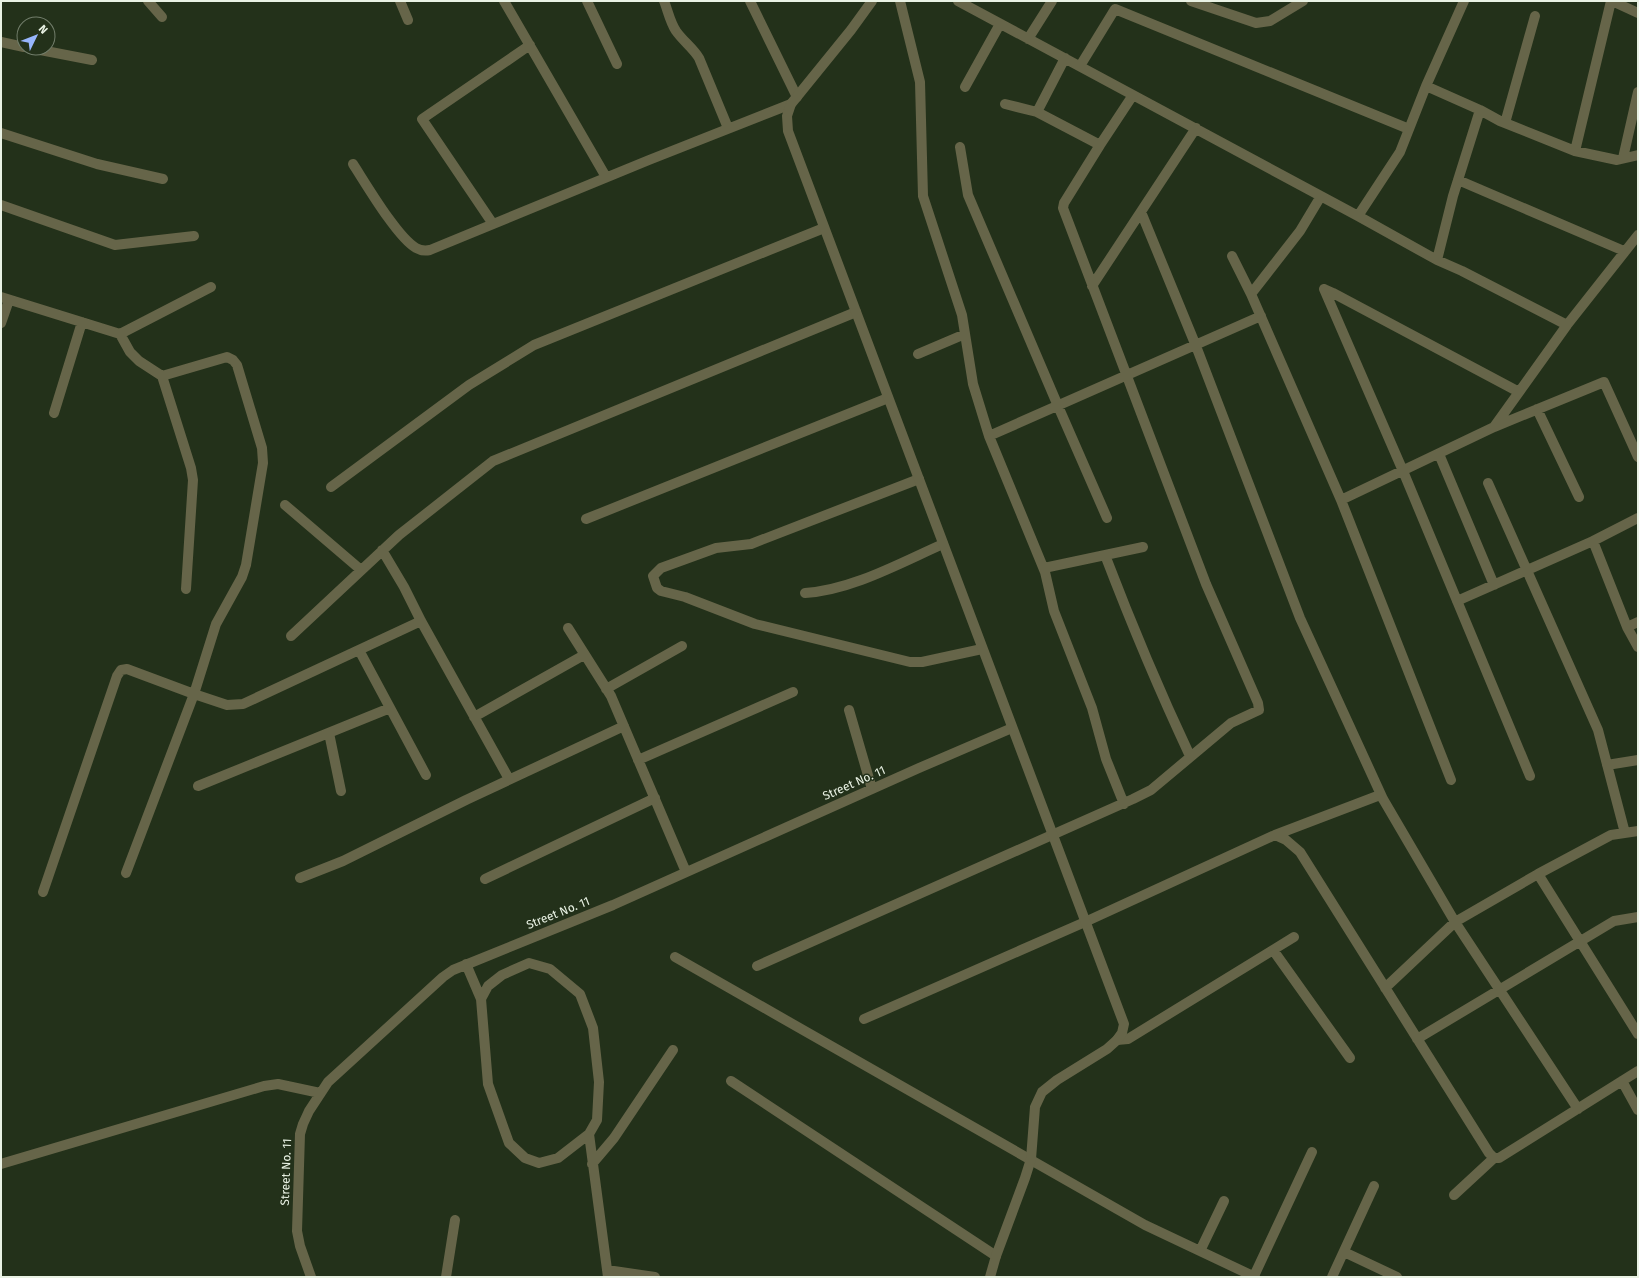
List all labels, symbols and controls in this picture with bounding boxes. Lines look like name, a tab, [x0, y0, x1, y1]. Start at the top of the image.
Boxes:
north arrow	[16, 16, 56, 56]
text: N	[36, 22, 50, 37]
street label: Street No. 11	[820, 763, 888, 803]
street label: Street No. 11	[524, 894, 592, 932]
street label: Street No. 11	[278, 1138, 294, 1206]

